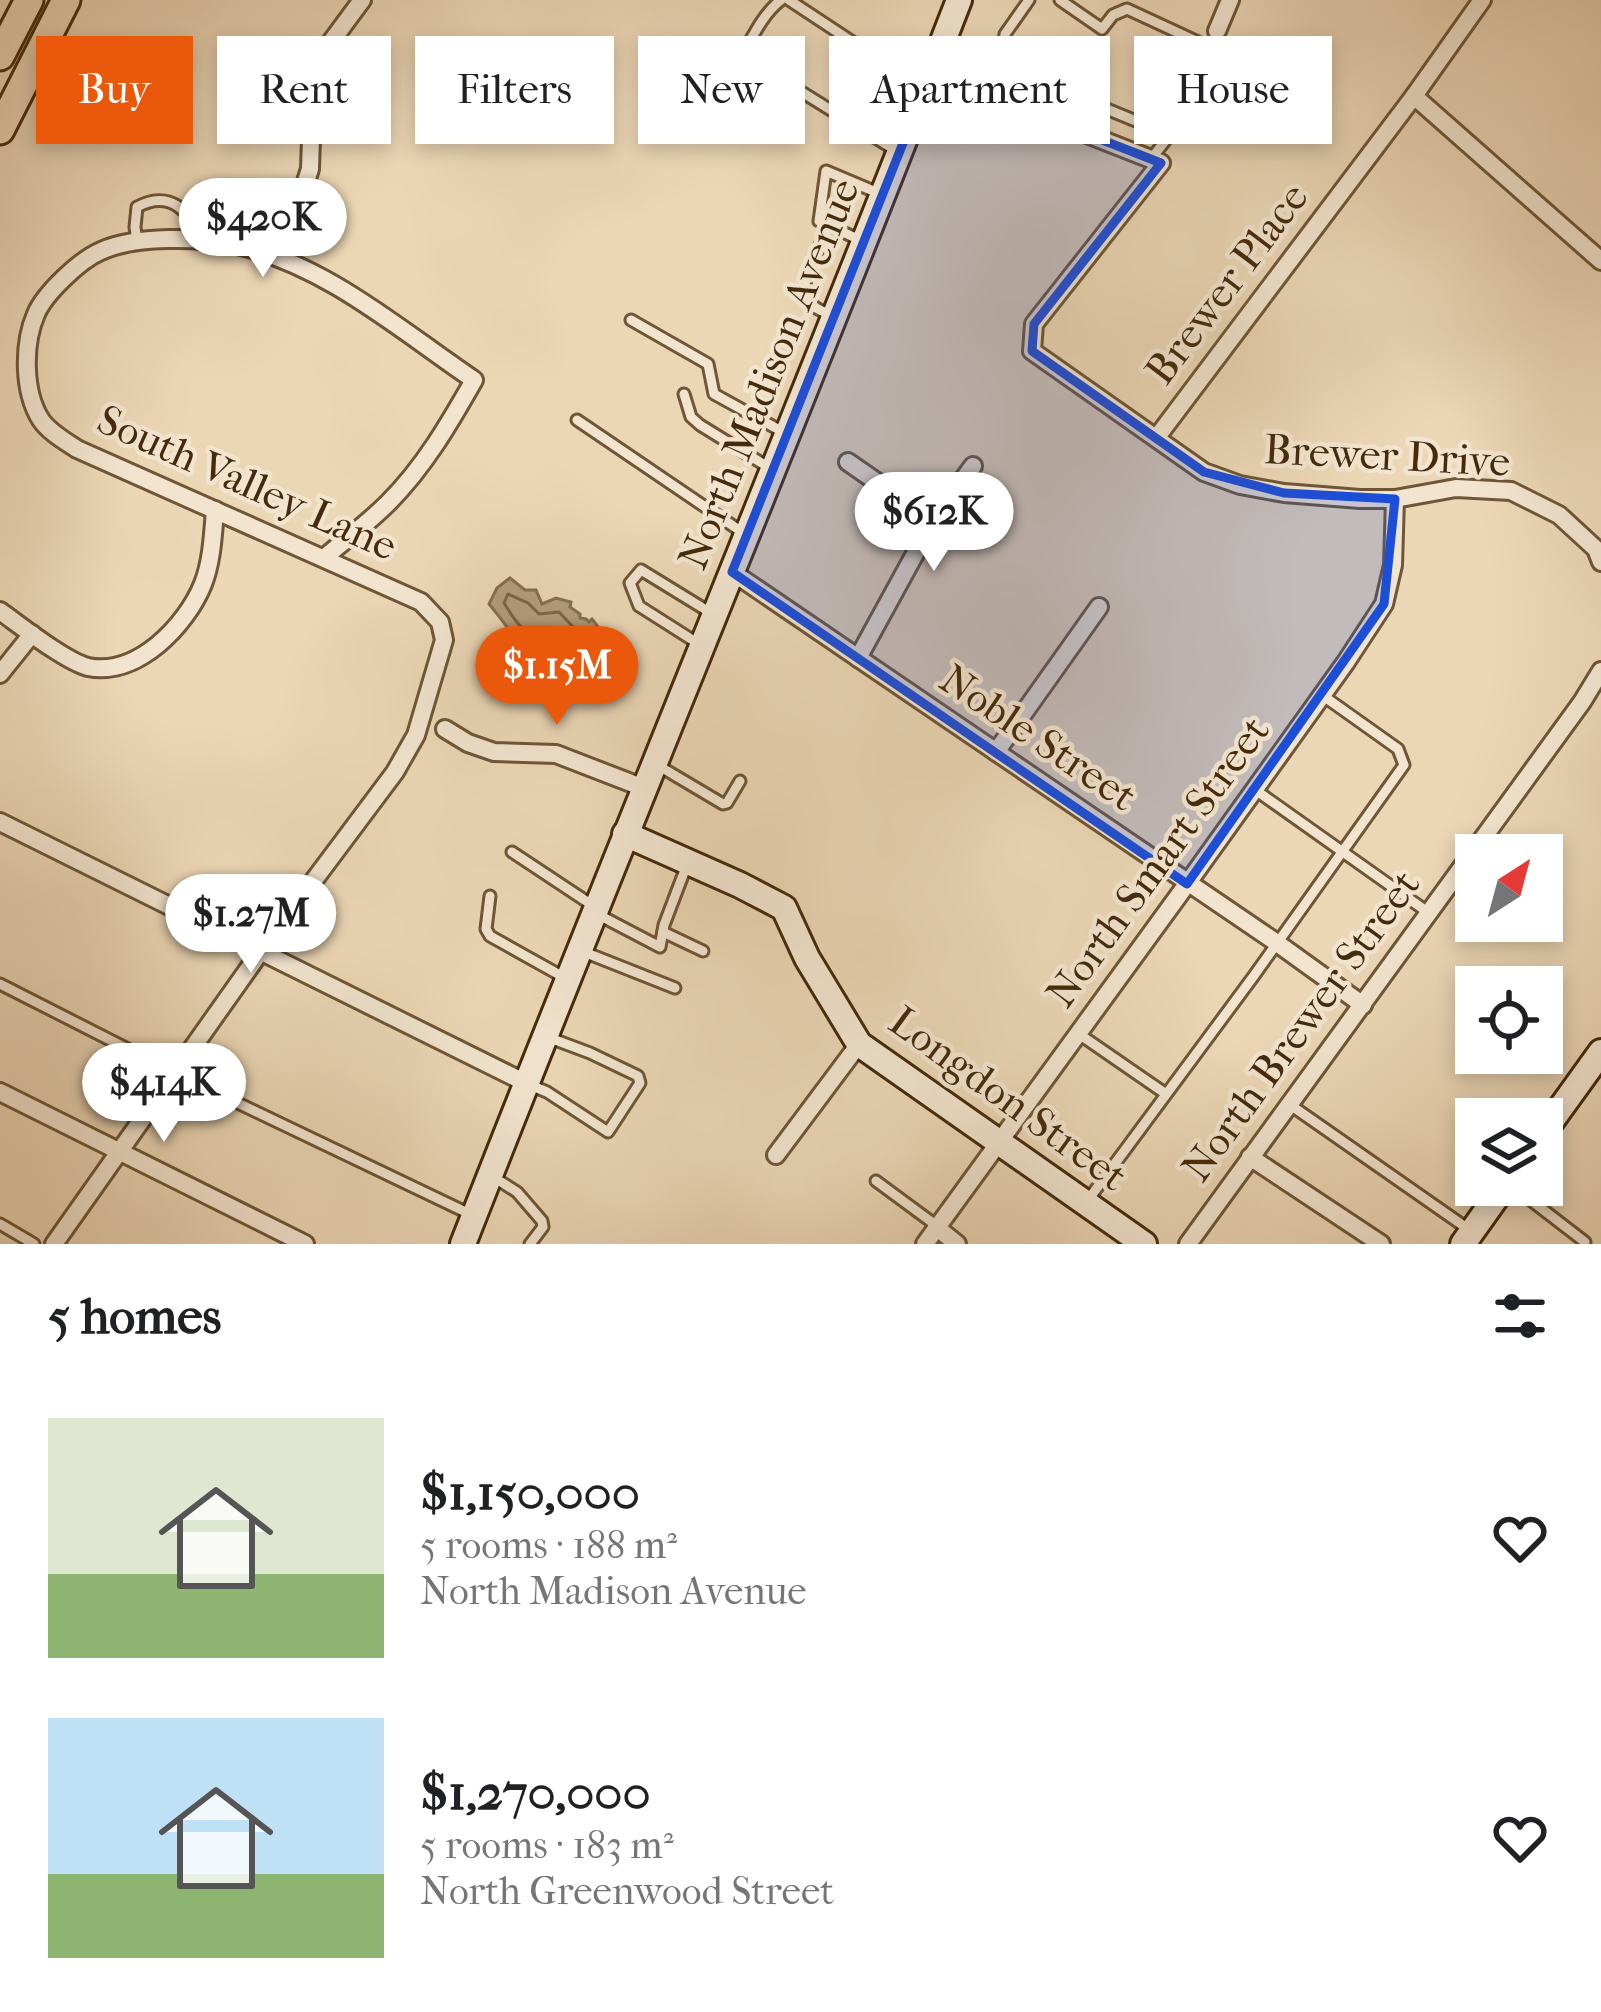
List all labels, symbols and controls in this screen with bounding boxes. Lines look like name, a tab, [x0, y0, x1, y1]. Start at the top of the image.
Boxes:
chip: Buy	[36, 36, 193, 144]
chip: Rent	[217, 36, 391, 144]
chip: Filters	[415, 36, 614, 144]
chip: New	[638, 36, 805, 144]
chip: Apartment	[829, 36, 1110, 144]
chip: House	[1134, 36, 1332, 144]
street label: North Madison Avenue	[668, 172, 870, 576]
street label: Brewer Place	[1135, 174, 1319, 394]
pin: $420K	[179, 178, 347, 280]
text: $420K	[206, 194, 320, 240]
street label: South Valley Lane	[90, 395, 404, 571]
street label: Brewer Drive	[1263, 425, 1511, 487]
pin: $612K	[850, 472, 1018, 574]
text: $612K	[882, 488, 986, 534]
pin: $1.15M	[459, 626, 655, 728]
text: $1.15M	[502, 642, 612, 688]
street label: Noble Street	[931, 655, 1145, 821]
street label: North Smart Street	[1036, 707, 1280, 1017]
north arrow	[1455, 834, 1563, 942]
map controls	[1455, 834, 1563, 1206]
street label: North Brewer Street	[1172, 861, 1430, 1191]
pin: $1.27M	[153, 874, 349, 976]
text: $1.27M	[192, 890, 310, 936]
button: locate	[1455, 966, 1563, 1074]
street label: Longdon Street	[880, 997, 1136, 1201]
pin: $414K	[80, 1043, 248, 1145]
text: $414K	[109, 1059, 219, 1105]
button: layers	[1455, 1098, 1563, 1206]
icon: filters	[1487, 1283, 1553, 1349]
text: 5 homes	[48, 1286, 221, 1346]
text: $1,150,000	[420, 1462, 640, 1522]
icon: home	[144, 1466, 288, 1610]
icon: heart	[1487, 1505, 1553, 1571]
text: 5 rooms · 188 m²	[420, 1522, 677, 1568]
text: North Madison Avenue	[420, 1568, 807, 1614]
text: $1,270,000	[420, 1762, 651, 1822]
icon: home	[144, 1766, 288, 1910]
icon: heart	[1487, 1805, 1553, 1871]
text: 5 rooms · 183 m²	[420, 1822, 674, 1868]
text: North Greenwood Street	[420, 1868, 834, 1914]

